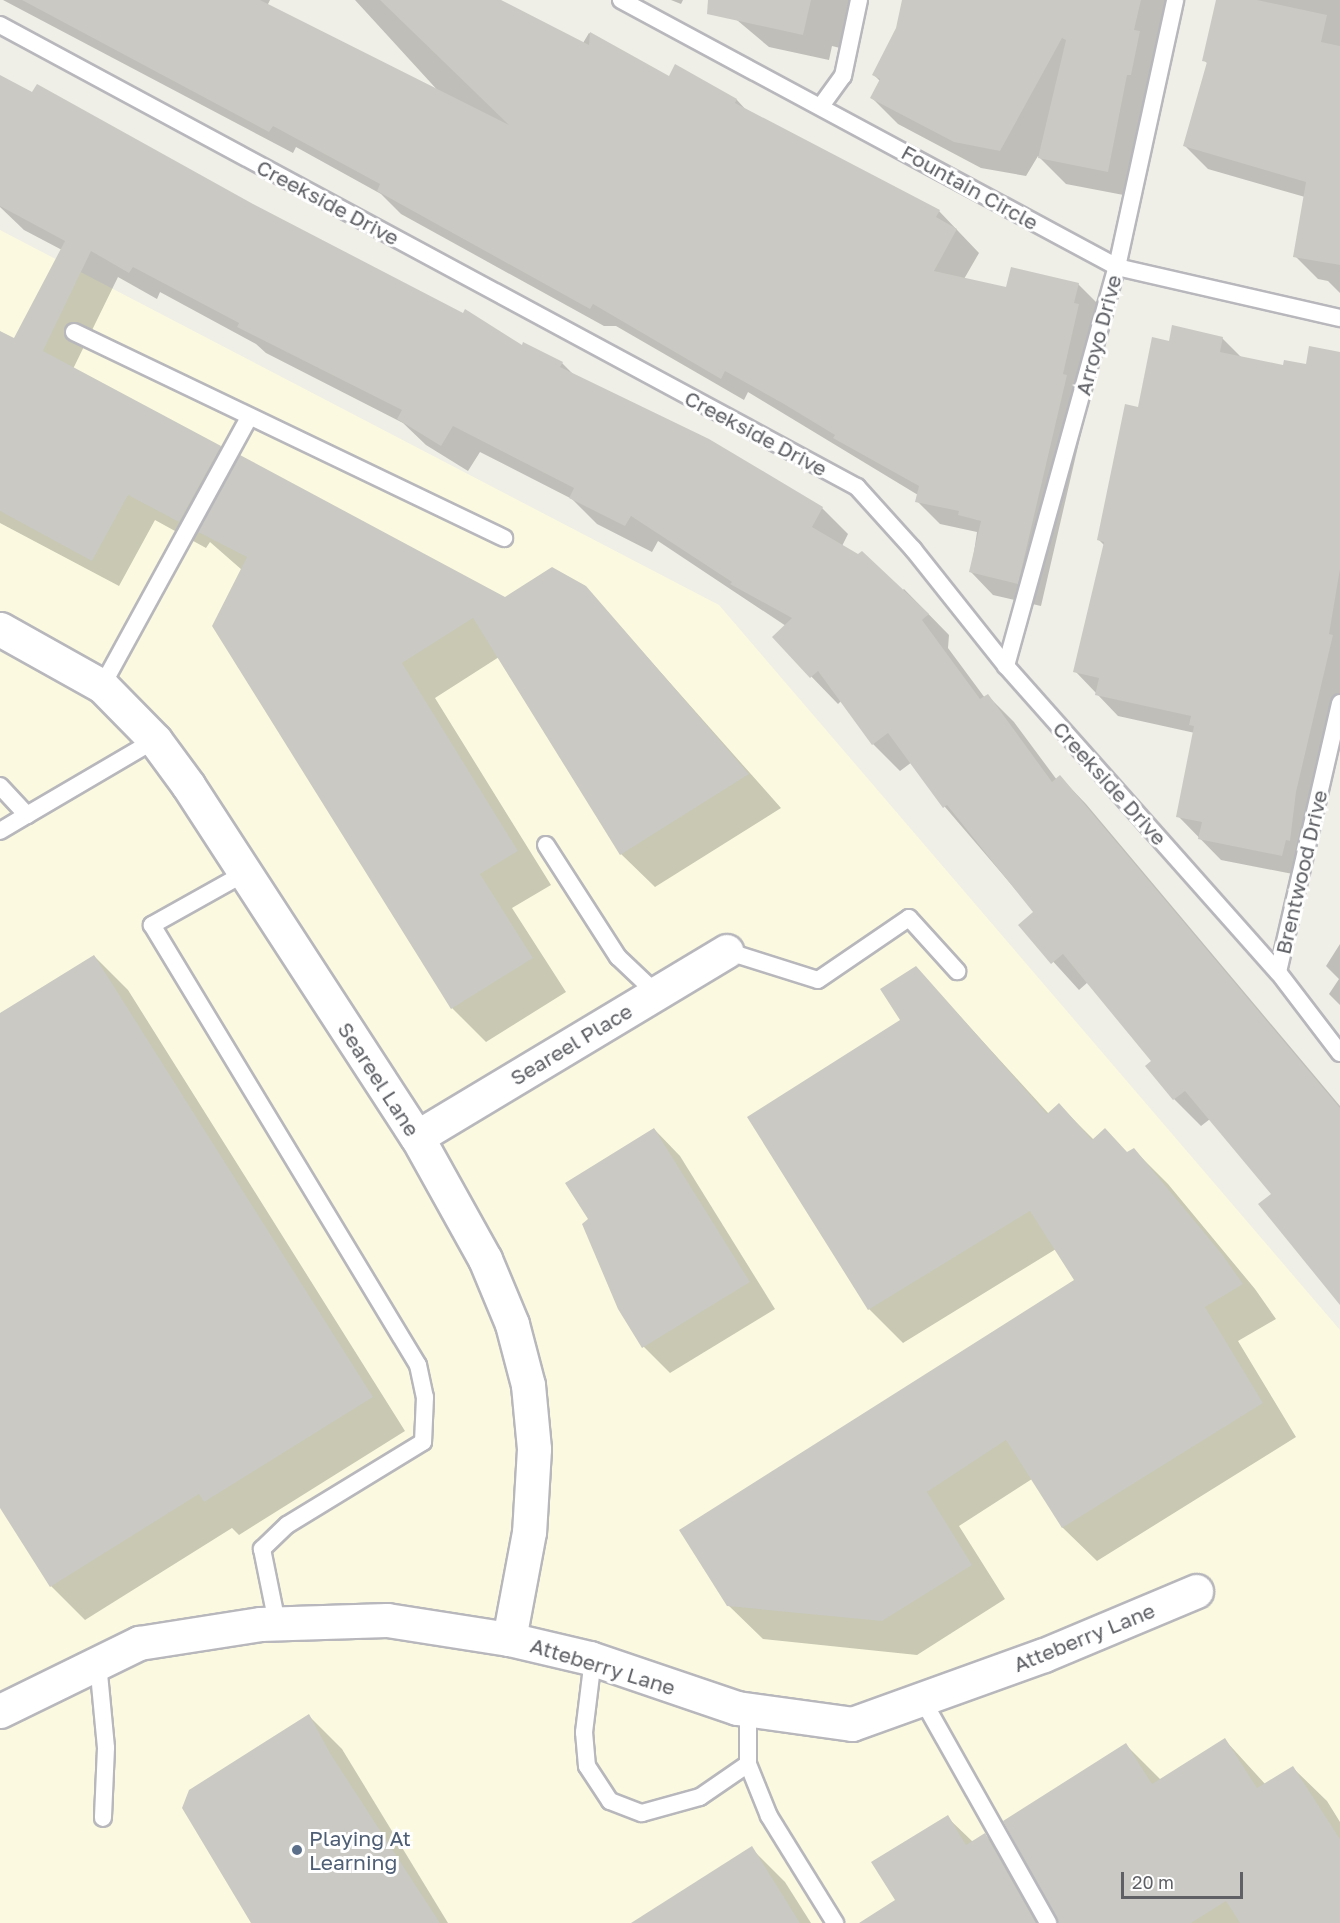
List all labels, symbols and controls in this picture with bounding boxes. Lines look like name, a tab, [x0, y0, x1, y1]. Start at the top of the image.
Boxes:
street label: Fountain Circle	[897, 139, 1043, 235]
street label: Creekside Drive	[252, 154, 404, 250]
street label: Arroyo Drive	[1070, 272, 1126, 398]
street label: Creekside Drive	[680, 385, 832, 481]
street label: Creekside Drive	[1048, 716, 1172, 850]
street label: Brentwood Drive	[1270, 787, 1332, 957]
street label: Seareel Place	[505, 998, 637, 1090]
street label: Seareel Lane	[333, 1017, 425, 1141]
street label: Atteberry Lane	[1010, 1597, 1158, 1677]
street label: Atteberry Lane	[527, 1632, 679, 1700]
place label: Playing At Learning	[309, 1825, 411, 1875]
marker: Playing At Learning	[290, 1843, 304, 1857]
scale bar	[1124, 1860, 1246, 1898]
text: 20 m	[1132, 1871, 1174, 1893]

